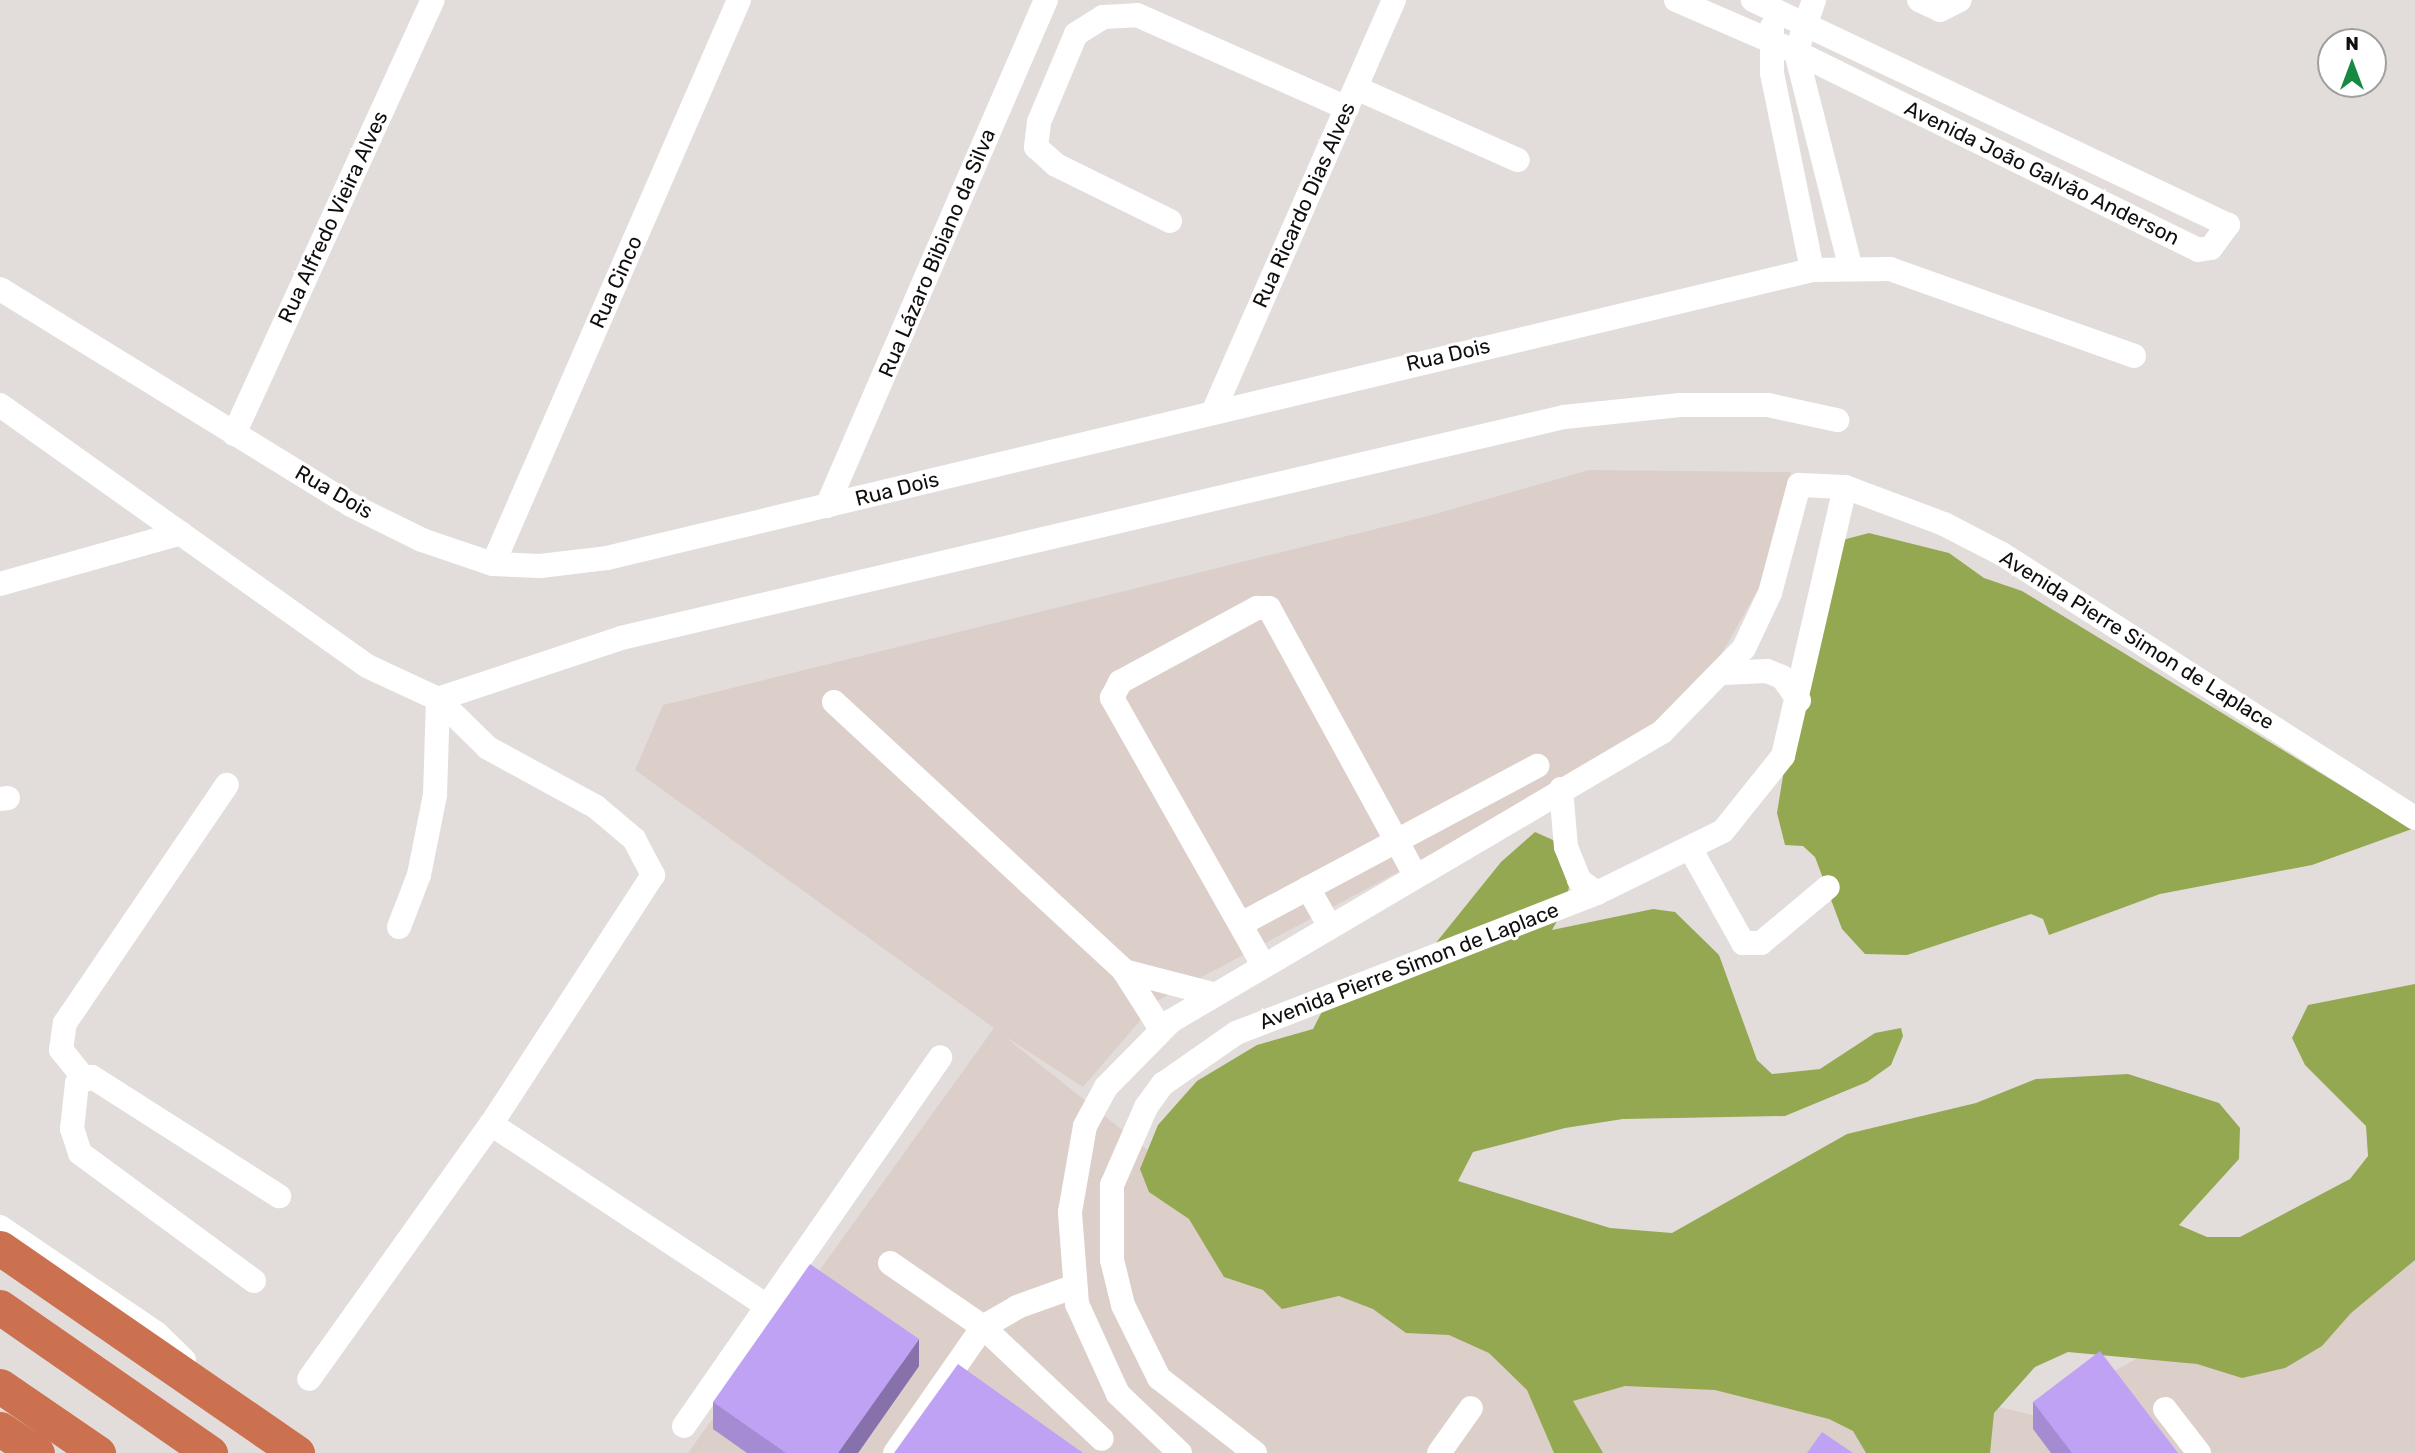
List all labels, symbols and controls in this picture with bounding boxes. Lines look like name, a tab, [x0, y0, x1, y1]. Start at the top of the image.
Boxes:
north arrow	[2317, 28, 2387, 98]
text: N	[2345, 32, 2359, 55]
street label: Avenida João Galvão Anderson	[1900, 95, 2184, 251]
street label: Rua Ricardo Dias Alves	[1247, 98, 1361, 312]
street label: Rua Alfredo Vieira Alves	[272, 106, 394, 328]
street label: Rua Lázaro Bibiano da Silva	[873, 125, 1001, 381]
street label: Rua Cinco	[584, 232, 648, 332]
street label: Rua Dois	[1404, 333, 1492, 377]
street label: Rua Dois	[291, 460, 377, 524]
street label: Rua Dois	[852, 466, 942, 512]
street label: Avenida Pierre Simon de Laplace	[1995, 545, 2279, 735]
street label: Avenida Pierre Simon de Laplace	[1256, 897, 1562, 1035]

